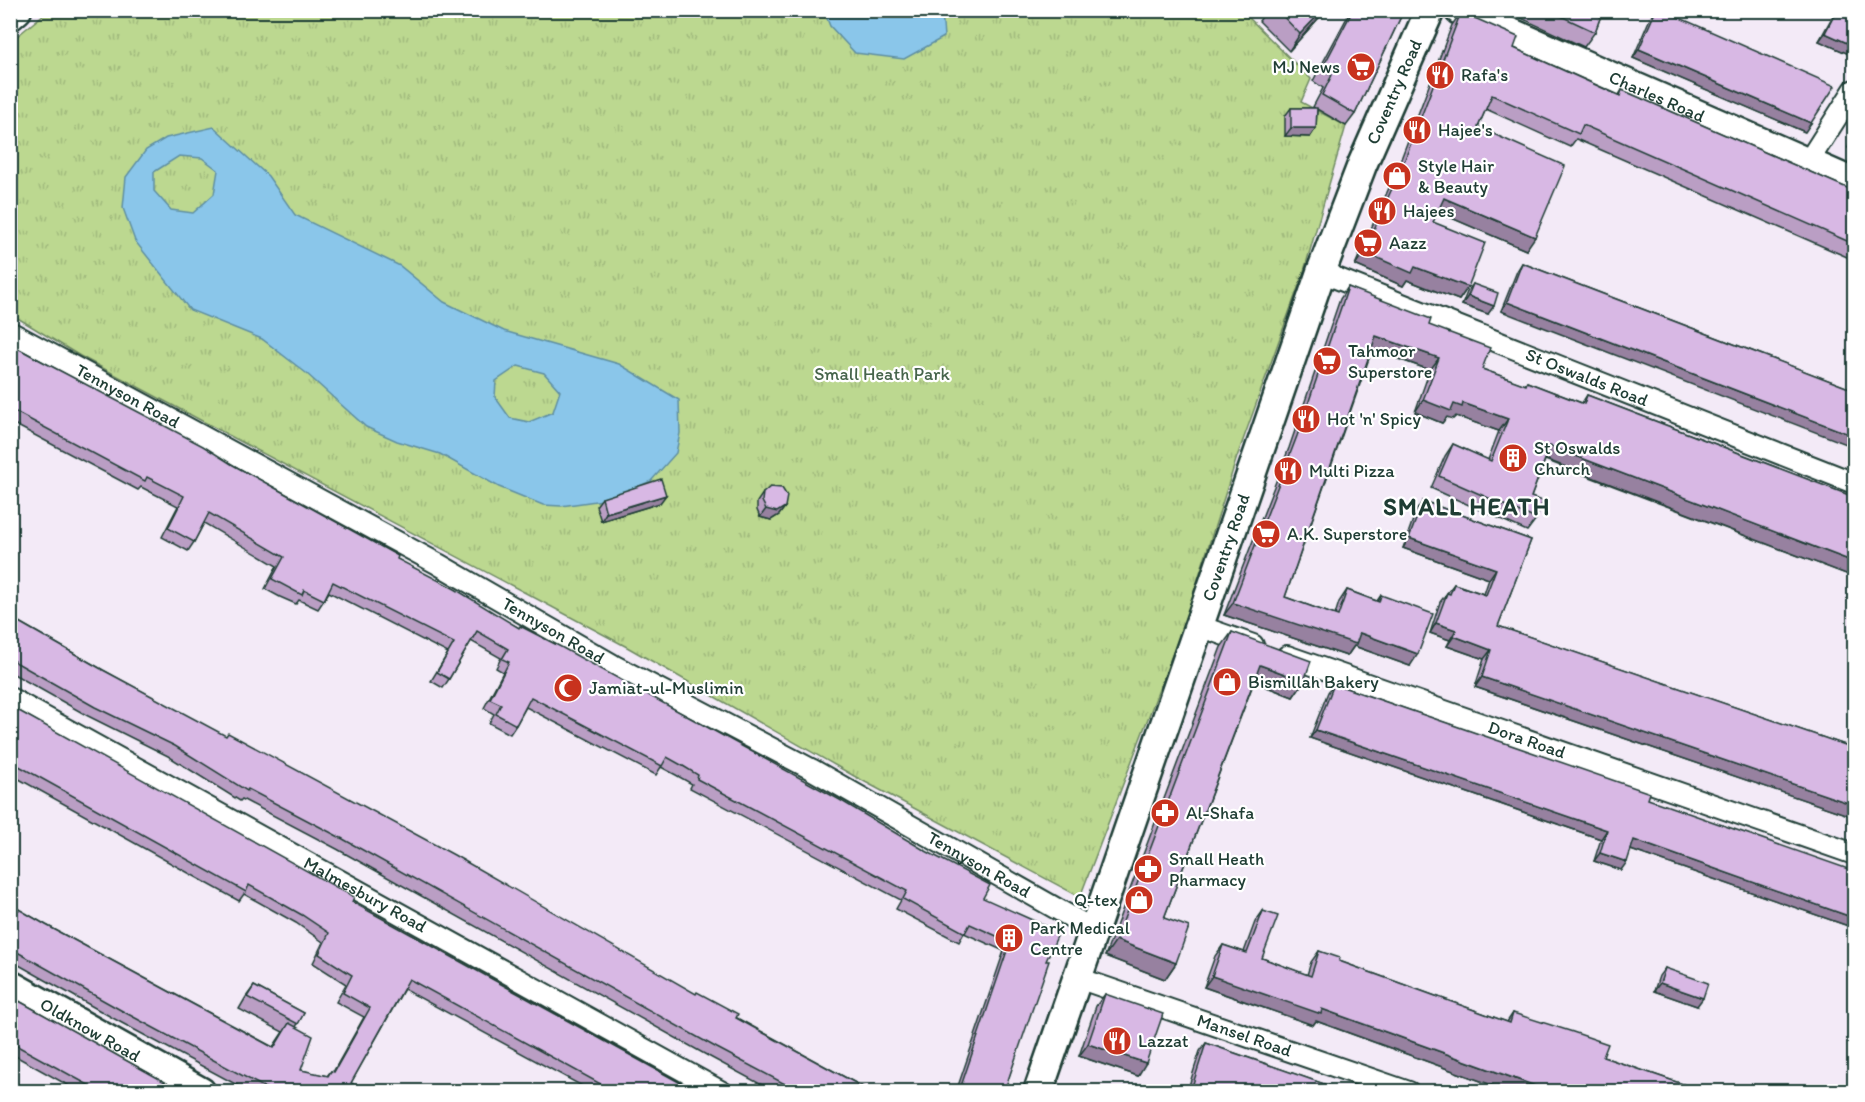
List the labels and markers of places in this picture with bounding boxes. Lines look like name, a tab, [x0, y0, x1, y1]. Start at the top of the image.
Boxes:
supermarket icon: MJ News	[1345, 51, 1377, 83]
place label: MJ News	[1273, 56, 1340, 78]
restaurant icon: Rafa's	[1424, 59, 1456, 91]
place label: Rafa's	[1461, 64, 1508, 86]
restaurant icon: Hajee's	[1401, 114, 1433, 146]
place label: Hajee's	[1438, 119, 1493, 141]
place label: Style Hair & Beauty	[1418, 155, 1495, 198]
shop icon: Style Hair & Beauty	[1381, 160, 1413, 192]
restaurant icon: Hajees	[1366, 195, 1398, 227]
place label: Hajees	[1403, 200, 1455, 222]
supermarket icon: Aazz	[1352, 227, 1384, 259]
place label: Aazz	[1389, 232, 1426, 254]
place label: Tahmoor Superstore	[1348, 340, 1432, 383]
supermarket icon: Tahmoor Superstore	[1311, 345, 1343, 377]
restaurant icon: Hot 'n' Spicy	[1290, 403, 1322, 435]
place label: Hot 'n' Spicy	[1327, 408, 1421, 430]
place label: St Oswalds Church	[1534, 437, 1620, 480]
building icon: St Oswalds Church	[1497, 442, 1529, 474]
restaurant icon: Multi Pizza	[1272, 455, 1304, 487]
place label: Multi Pizza	[1309, 460, 1395, 482]
supermarket icon: A.K. Superstore	[1250, 518, 1282, 550]
place label: A.K. Superstore	[1287, 523, 1407, 545]
shop icon: Bismillah Bakery	[1211, 666, 1243, 698]
place label: Bismillah Bakery	[1248, 671, 1379, 693]
mosque icon: Jamiat-ul-Muslimin	[552, 672, 584, 704]
place label: Jamiat-ul-Muslimin	[589, 677, 744, 699]
pharmacy icon: Al-Shafa	[1149, 797, 1181, 829]
place label: Al-Shafa	[1186, 802, 1254, 824]
place label: Small Heath Pharmacy	[1169, 848, 1264, 891]
pharmacy icon: Small Heath Pharmacy	[1132, 853, 1164, 885]
shop icon: Q-tex	[1123, 884, 1155, 916]
place label: Q-tex	[1074, 889, 1118, 911]
place label: Park Medical Centre	[1030, 917, 1130, 960]
building icon: Park Medical Centre	[993, 922, 1025, 954]
restaurant icon: Lazzat	[1101, 1025, 1133, 1057]
place label: Lazzat	[1138, 1030, 1189, 1052]

